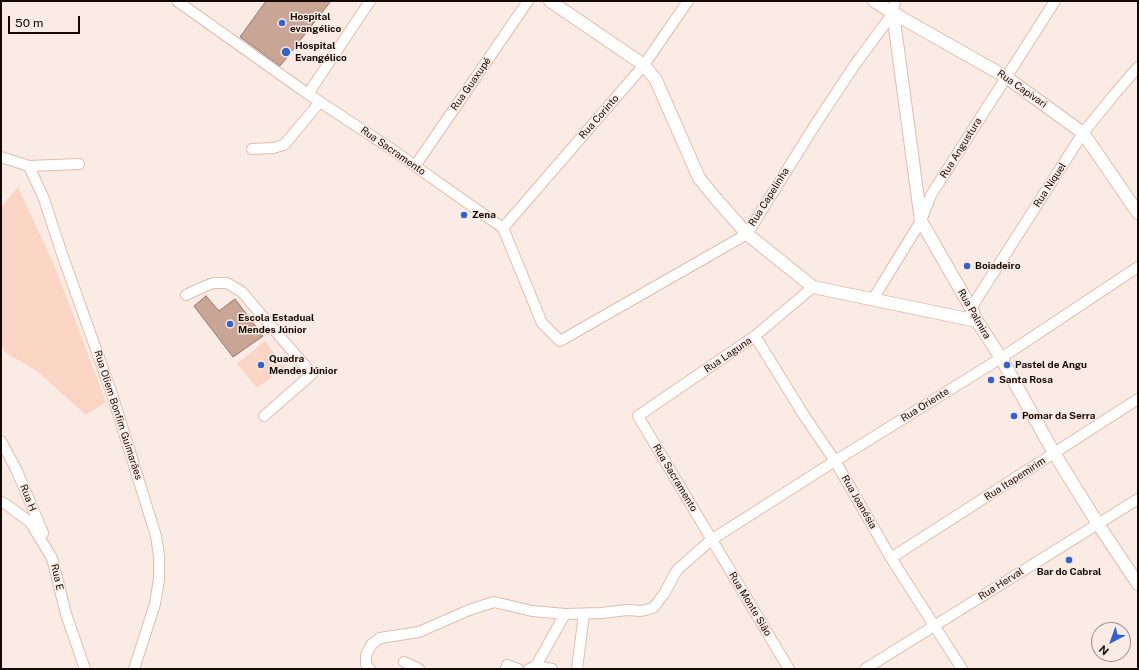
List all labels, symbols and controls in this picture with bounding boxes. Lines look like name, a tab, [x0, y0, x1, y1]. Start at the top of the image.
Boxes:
scale bar	[10, 8, 82, 34]
place label: Hospital evangélico	[290, 11, 341, 34]
text: 50 m	[15, 16, 43, 30]
marker: Hospital evangélico	[277, 18, 287, 28]
place label: Hospital Evangélico	[295, 40, 347, 64]
marker: Hospital Evangélico	[280, 46, 292, 58]
street label: Rua Guaxupé	[448, 55, 494, 113]
street label: Rua Capivari	[995, 67, 1049, 111]
street label: Rua Corinto	[577, 93, 621, 141]
street label: Rua Angustura	[938, 116, 984, 180]
street label: Rua Sacramento	[358, 124, 428, 178]
street label: Rua Níquel	[1031, 160, 1069, 210]
street label: Rua Capelinha	[746, 165, 792, 229]
place label: Zena	[472, 209, 496, 221]
marker: Zena	[459, 210, 469, 220]
place label: Boiadeiro	[975, 260, 1020, 272]
marker: Boiadeiro	[962, 261, 972, 271]
street label: Rua Palmira	[955, 287, 993, 341]
place label: Escola Estadual Mendes Júnior	[238, 312, 314, 336]
marker: Escola Estadual Mendes Júnior	[225, 319, 235, 329]
street label: Rua Laguna	[702, 335, 754, 375]
street label: Rua Oliem Bonfim Guimarães	[91, 349, 145, 481]
place label: Quadra Mendes Júnior	[269, 353, 338, 376]
place label: Pastel de Angu	[1015, 359, 1087, 371]
marker: Quadra Mendes Júnior	[256, 360, 266, 370]
marker: Pastel de Angu	[1002, 360, 1012, 370]
place label: Santa Rosa	[999, 374, 1053, 386]
marker: Santa Rosa	[986, 375, 996, 385]
street label: Rua Oriente	[899, 385, 951, 425]
place label: Pomar da Serra	[1022, 410, 1095, 422]
marker: Pomar da Serra	[1009, 411, 1019, 421]
street label: Rua Sacramento	[650, 442, 700, 514]
street label: Rua Itapemirim	[982, 455, 1048, 503]
street label: Rua Joanésia	[839, 473, 879, 531]
street label: Rua H	[17, 483, 39, 513]
marker: Bar do Cabral	[1064, 555, 1074, 565]
street label: Rua E	[48, 563, 66, 591]
street label: Rua Herval	[976, 565, 1026, 603]
place label: Bar do Cabral	[1037, 566, 1101, 578]
street label: Rua Monte Sião	[726, 570, 774, 638]
north arrow	[1091, 622, 1131, 662]
text: N	[1097, 643, 1111, 658]

